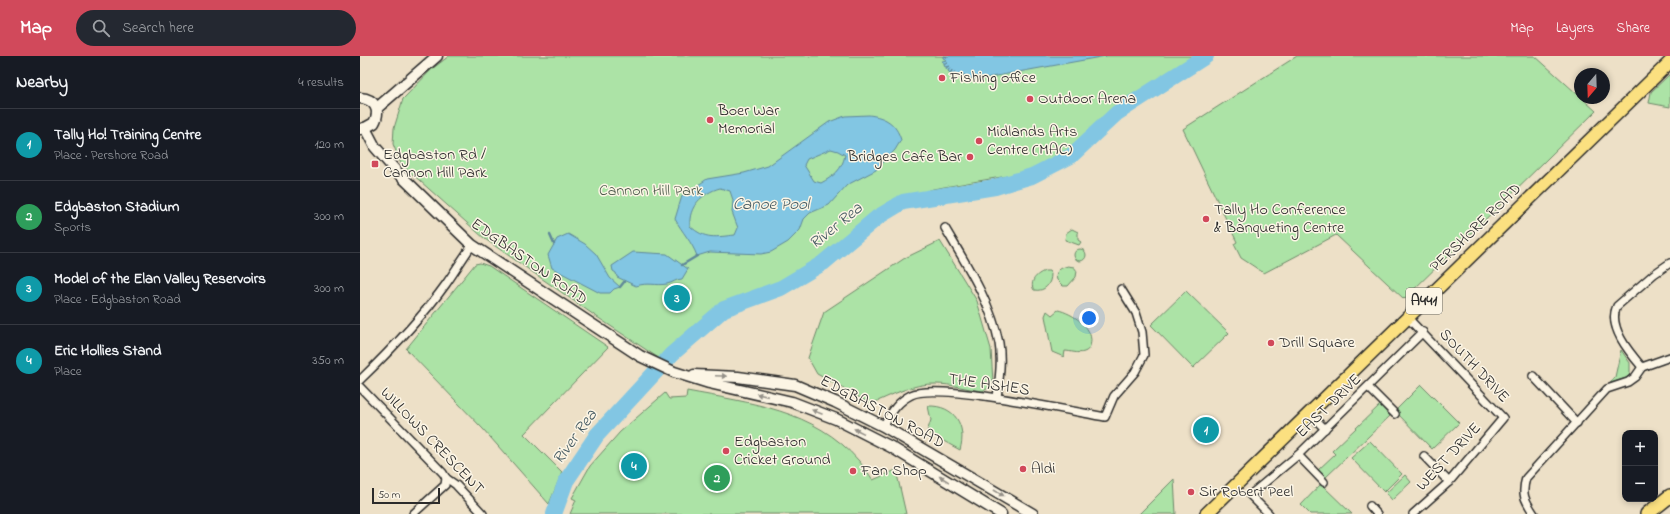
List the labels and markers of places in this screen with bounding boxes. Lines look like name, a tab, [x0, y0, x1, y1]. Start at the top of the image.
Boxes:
place label: Fishing office	[949, 66, 1037, 90]
marker: Fishing office	[937, 73, 947, 83]
place label: Outdoor Arena	[1038, 87, 1136, 111]
marker: Outdoor Arena	[1025, 94, 1035, 104]
place label: Boer War Memorial	[717, 99, 779, 141]
marker: Boer War Memorial	[705, 115, 715, 125]
place label: Midlands Arts Centre (MAC)	[987, 120, 1077, 162]
marker: Midlands Arts Centre (MAC)	[974, 136, 984, 146]
place label: Edgbaston Rd / Cannon Hill Park	[383, 143, 488, 185]
place label: Bridges Cafe Bar	[847, 145, 962, 169]
marker: Bridges Cafe Bar	[965, 152, 975, 162]
marker: Edgbaston Rd / Cannon Hill Park	[370, 159, 380, 169]
place label: Tally Ho Conference & Banqueting Centre	[1214, 198, 1346, 240]
marker: Tally Ho Conference & Banqueting Centre	[1201, 214, 1211, 224]
pin: 3	[664, 283, 690, 313]
place label: Drill Square	[1278, 331, 1356, 355]
marker: Drill Square	[1266, 338, 1276, 348]
pin: 1	[1193, 415, 1219, 445]
place label: Edgbaston Cricket Ground	[734, 430, 831, 472]
marker: Edgbaston Cricket Ground	[721, 446, 731, 456]
pin: 4	[621, 451, 647, 481]
place label: Aldi	[1031, 457, 1056, 481]
place label: Fan Shop	[860, 459, 927, 483]
pin: 2	[704, 463, 730, 493]
marker: Aldi	[1018, 464, 1028, 474]
marker: Fan Shop	[848, 466, 858, 476]
place label: Sir Robert Peel	[1199, 480, 1293, 504]
marker: Sir Robert Peel	[1186, 487, 1196, 497]

